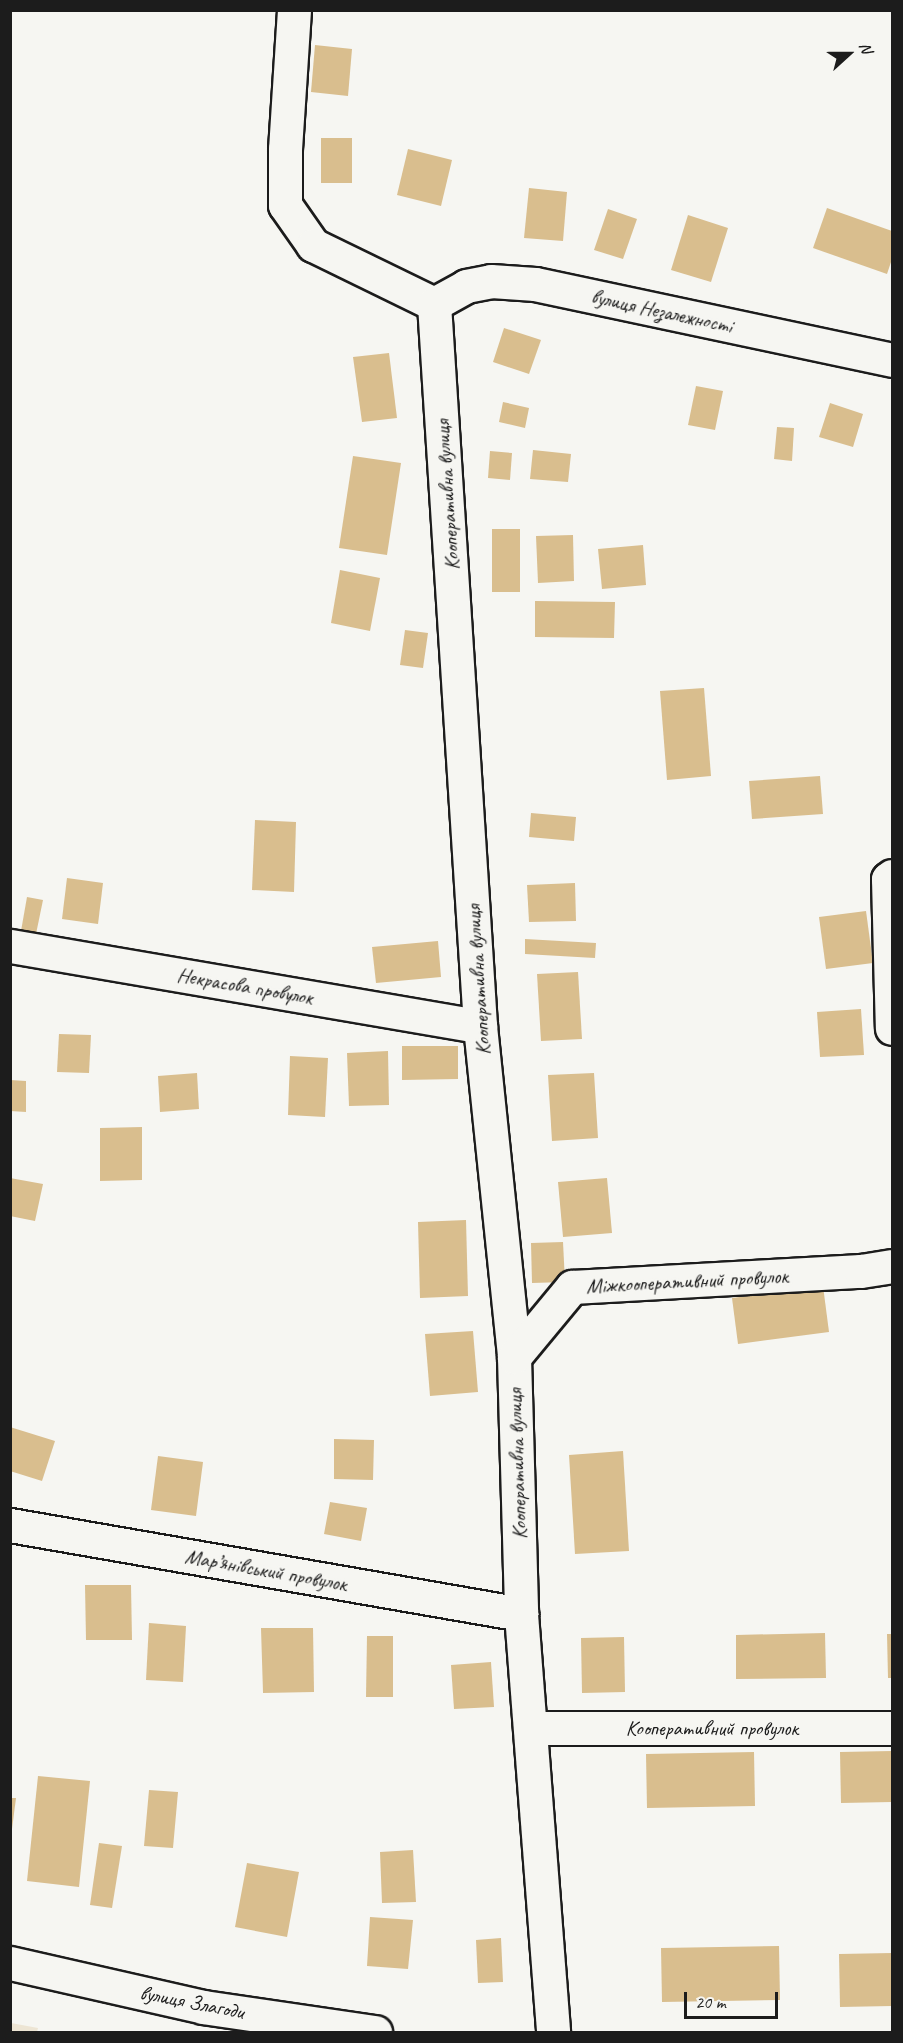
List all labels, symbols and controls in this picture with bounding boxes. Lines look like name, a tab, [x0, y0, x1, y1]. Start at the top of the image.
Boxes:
north arrow	[819, 24, 879, 84]
text: N	[855, 39, 877, 56]
street label: вулиця Незалежності	[589, 284, 735, 338]
street label: Кооперативна вулиця	[429, 419, 465, 571]
street label: Кооперативна вулиця	[460, 904, 496, 1056]
street label: Некрасова провулок	[175, 962, 315, 1010]
street label: Міжкооперативний провулок	[585, 1263, 789, 1299]
street label: Кооперативна вулиця	[502, 1389, 532, 1539]
street label: Мар’янівський провулок	[183, 1543, 349, 1597]
street label: Кооперативний провулок	[626, 1715, 798, 1741]
street label: вулиця Злагоди	[138, 1980, 246, 2024]
scale bar	[687, 1980, 782, 2018]
text: 20 m	[695, 1991, 726, 2013]

